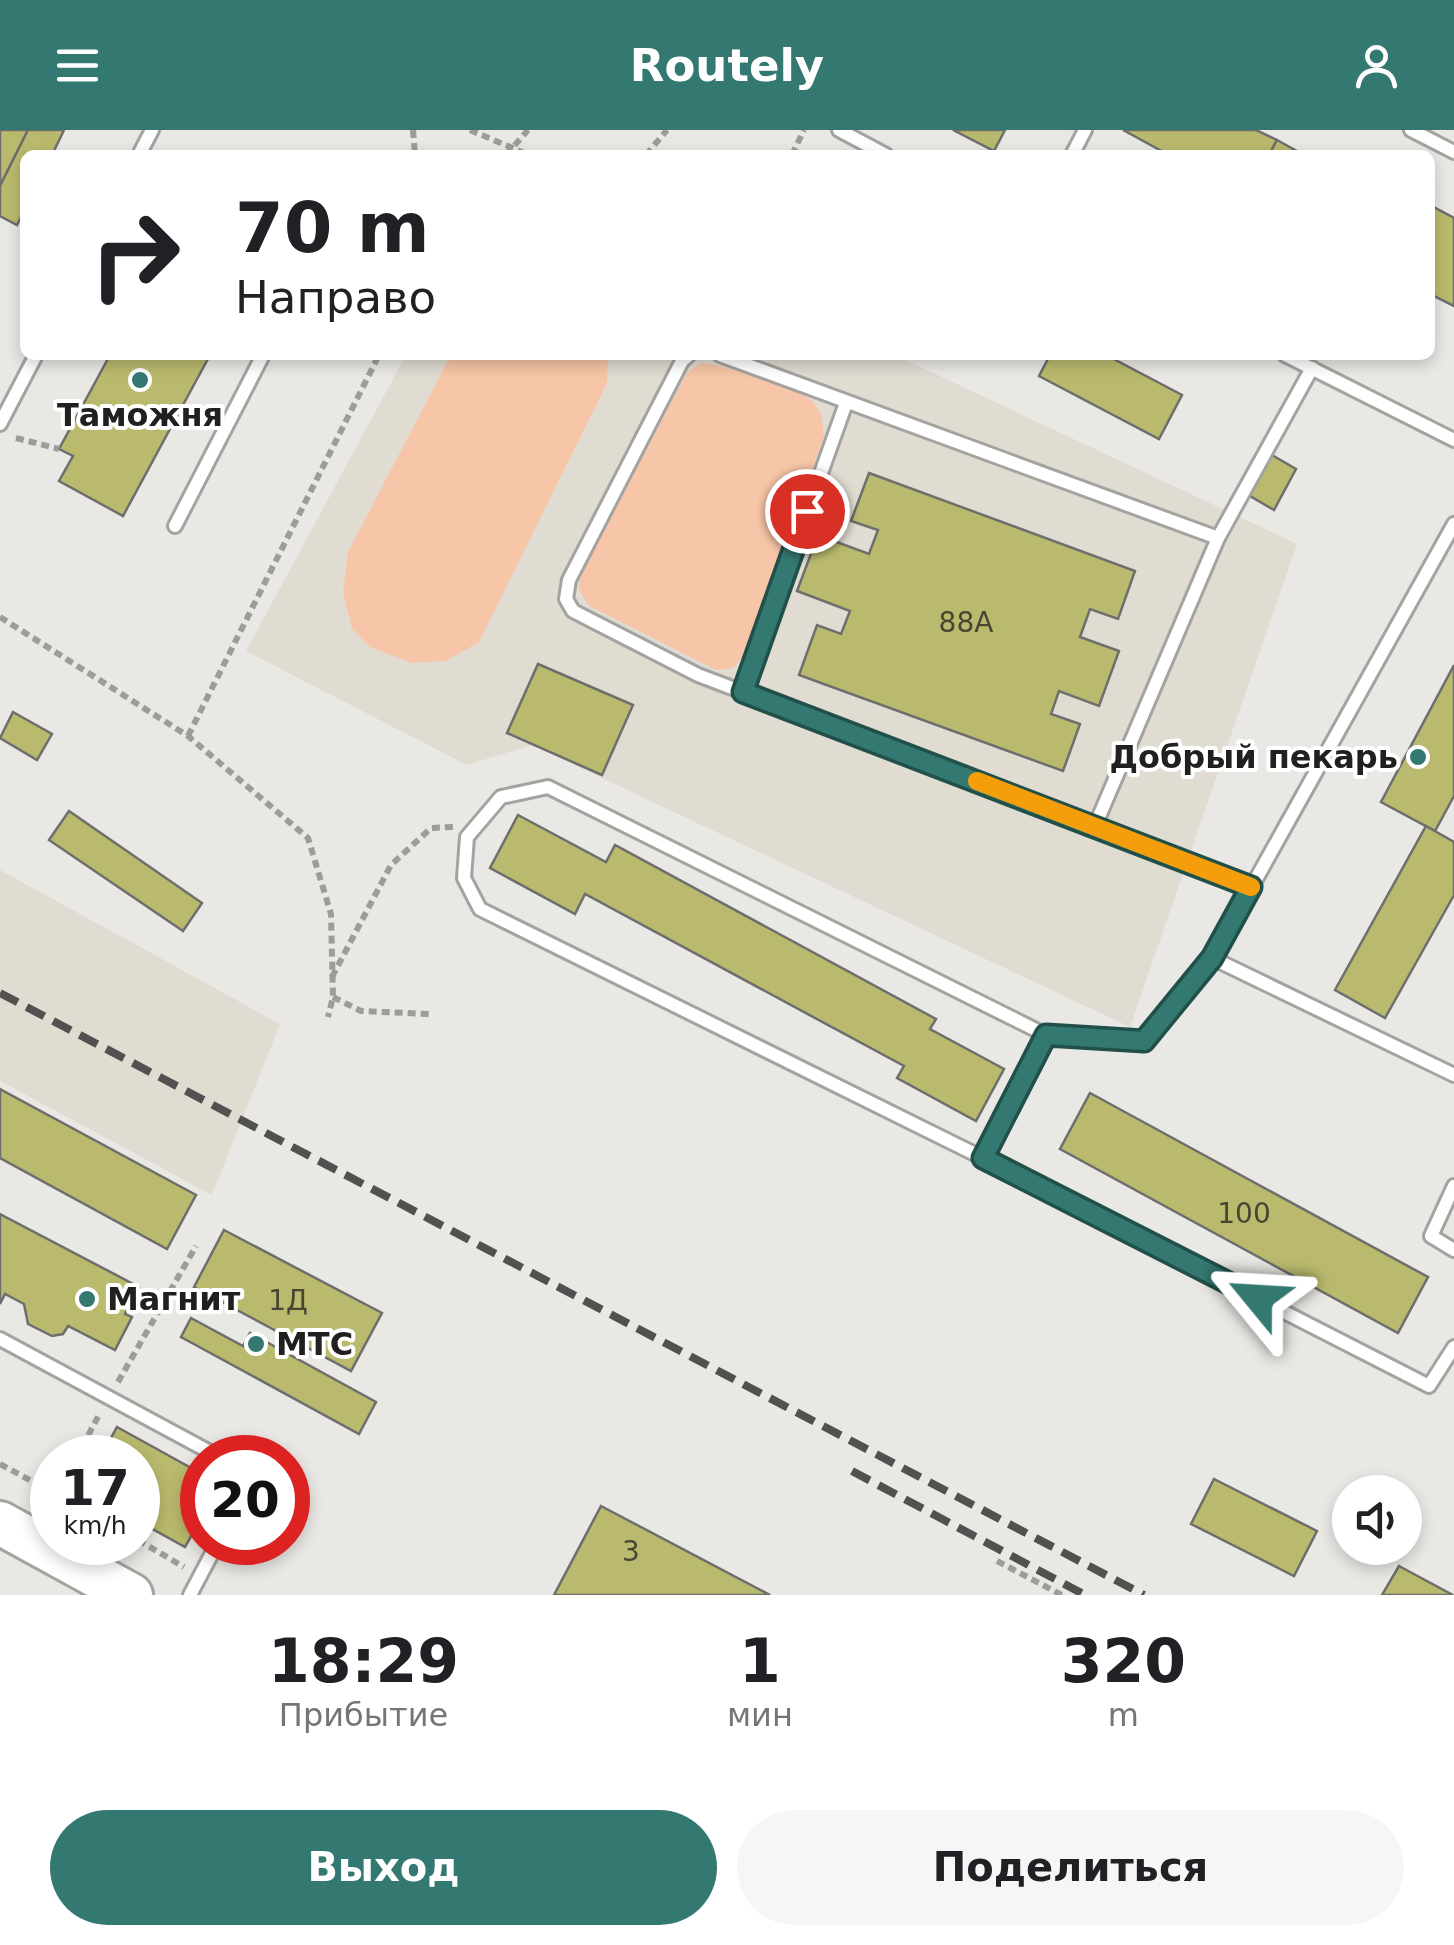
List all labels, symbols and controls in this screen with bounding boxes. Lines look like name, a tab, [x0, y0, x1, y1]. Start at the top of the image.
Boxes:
icon: menu	[50, 38, 105, 93]
icon: person	[1349, 38, 1404, 93]
text: Routely	[630, 39, 824, 92]
text: 70 m	[235, 187, 430, 269]
icon: right	[70, 190, 200, 320]
text: Направо	[235, 271, 436, 324]
marker: Таможня	[129, 369, 151, 391]
place label: Таможня	[57, 396, 223, 434]
pin	[765, 469, 850, 554]
icon: arrive	[780, 484, 835, 539]
house number: 88А	[939, 606, 993, 639]
place label: Добрый пекарь	[1110, 738, 1398, 776]
marker: Добрый пекарь	[1407, 746, 1429, 768]
house number: 100	[1217, 1197, 1271, 1230]
position arrow	[1206, 1246, 1310, 1350]
place label: Магнит	[107, 1280, 241, 1318]
house number: 1Д	[268, 1284, 308, 1317]
marker: Магнит	[76, 1288, 98, 1310]
place label: МТС	[276, 1325, 353, 1363]
marker: МТС	[245, 1333, 267, 1355]
speed limit sign: 20	[180, 1435, 310, 1565]
text: 17	[60, 1459, 130, 1517]
map controls	[1332, 1475, 1422, 1565]
button: sound	[1332, 1475, 1422, 1565]
text: km/h	[63, 1511, 127, 1540]
house number: 3	[622, 1535, 640, 1568]
text: 18:29	[268, 1626, 459, 1696]
text: 1	[739, 1626, 781, 1696]
text: 320	[1061, 1626, 1186, 1696]
text: Прибытие	[279, 1696, 448, 1734]
text: мин	[727, 1696, 793, 1734]
text: m	[1108, 1696, 1139, 1734]
button: Выход	[50, 1810, 717, 1925]
button: Поделиться	[737, 1810, 1404, 1925]

